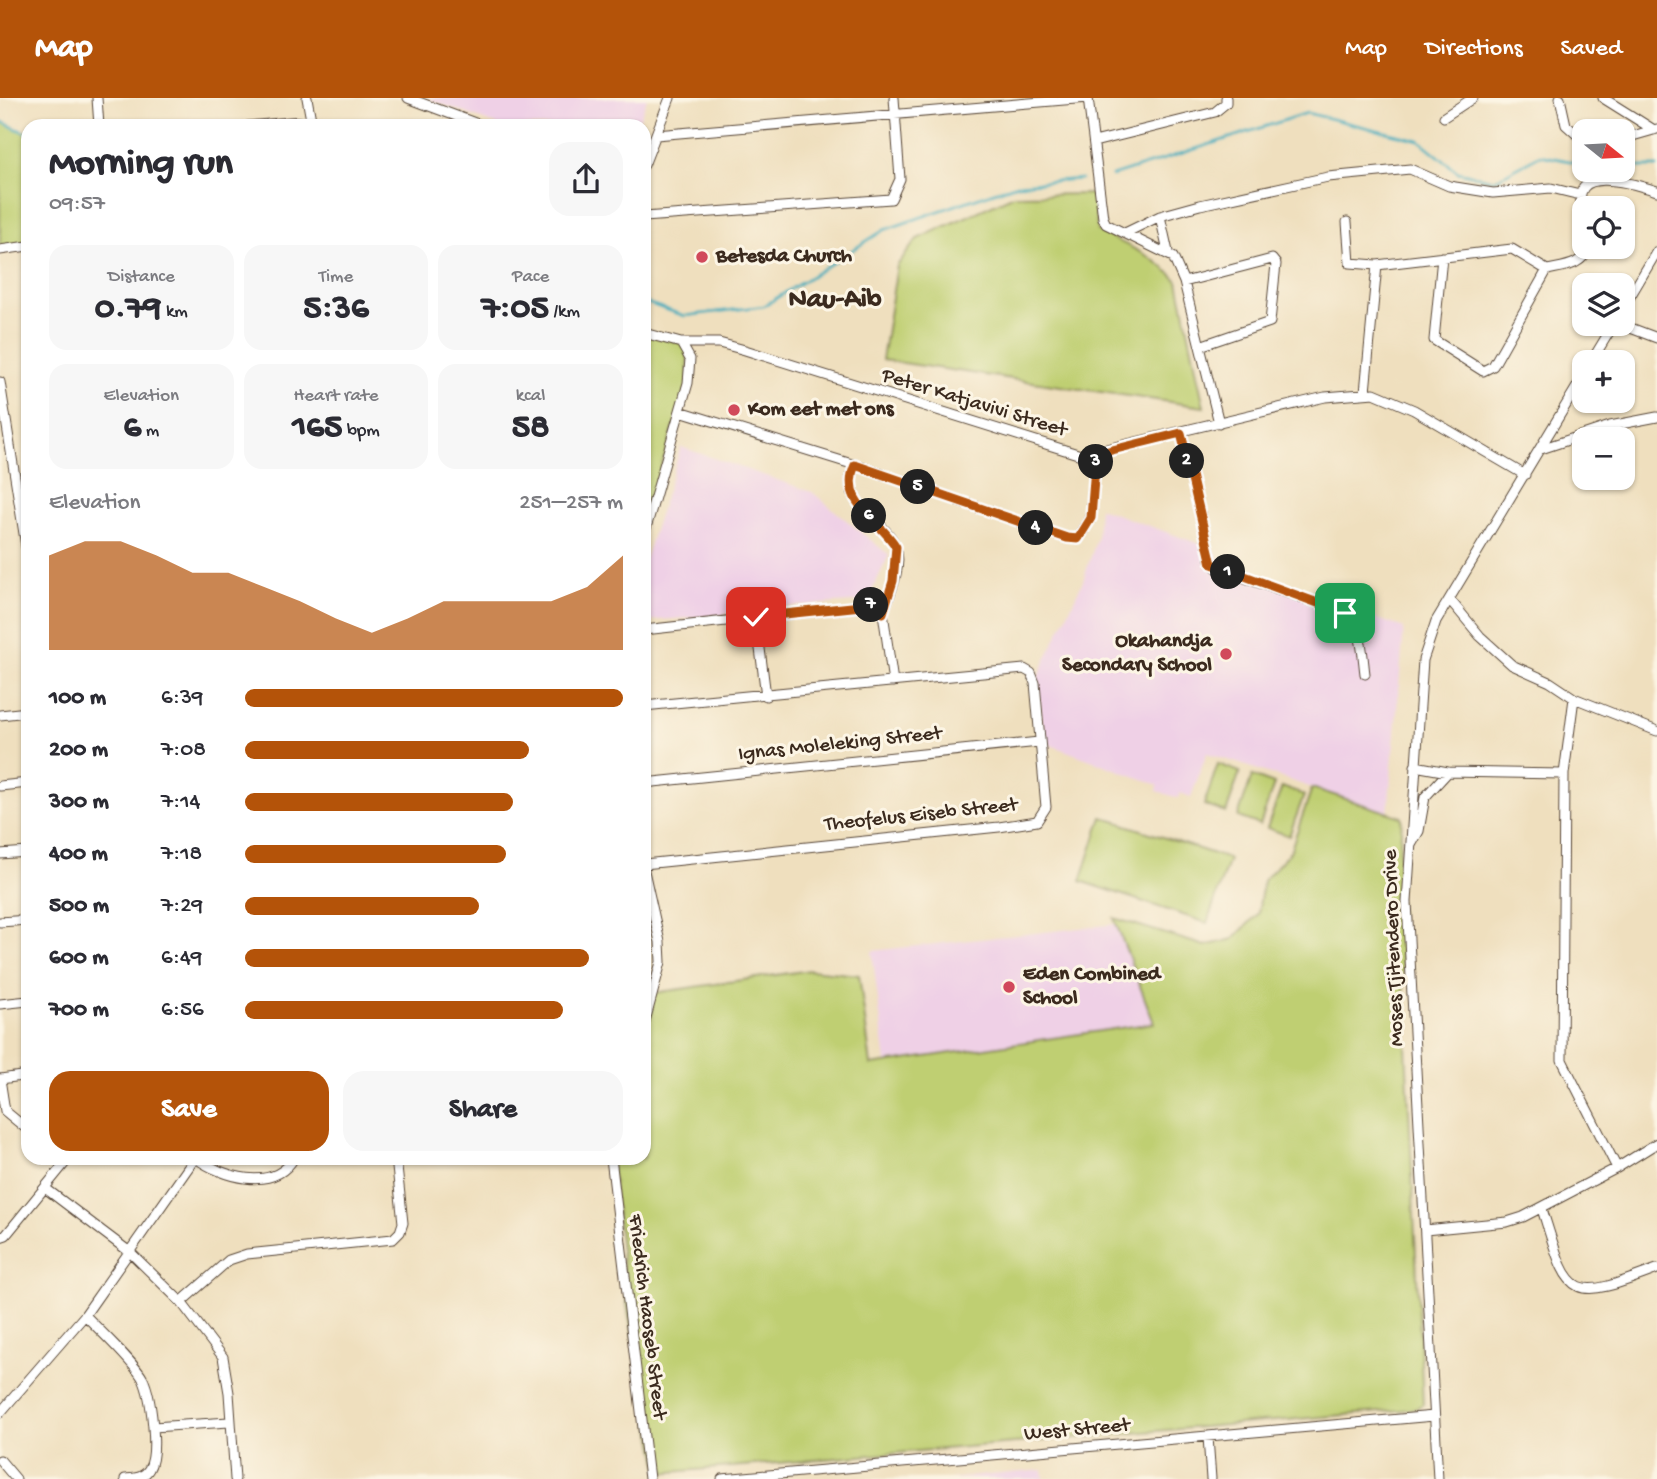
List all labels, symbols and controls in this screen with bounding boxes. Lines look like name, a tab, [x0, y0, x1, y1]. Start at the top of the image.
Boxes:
text: Map	[35, 30, 92, 68]
text: Map	[1345, 35, 1387, 64]
text: Directions	[1425, 35, 1523, 64]
text: Saved	[1561, 35, 1622, 64]
north arrow	[1572, 119, 1634, 182]
map controls	[1572, 119, 1635, 490]
button: share	[549, 142, 623, 216]
text: Morning run	[49, 143, 233, 187]
text: 09:57	[49, 191, 105, 218]
button: locate	[1572, 196, 1635, 259]
place label: Betesda Church	[715, 245, 853, 270]
marker: Betesda Church	[694, 249, 710, 265]
text: Distance	[108, 266, 175, 289]
text: Time	[319, 266, 353, 289]
text: Pace	[512, 266, 549, 289]
button: layers	[1572, 273, 1635, 336]
district label: Nau-Aib	[788, 284, 882, 317]
text: 0.79	[95, 289, 161, 330]
text: 5:36	[303, 289, 369, 330]
text: 7:05	[481, 289, 549, 330]
text: km	[161, 301, 188, 324]
text: /km	[549, 301, 580, 324]
button: +	[1572, 350, 1635, 413]
street label: Peter Katjavivi Street	[877, 364, 1072, 445]
text: Elevation	[104, 385, 179, 408]
text: Heart rate	[293, 385, 379, 408]
text: kcal	[516, 385, 546, 408]
place label: Kom eet met ons	[747, 398, 895, 423]
marker: Kom eet met ons	[726, 402, 742, 418]
text: 6	[123, 408, 141, 449]
text: 165	[292, 408, 342, 449]
text: 58	[512, 408, 549, 449]
text: m	[141, 420, 159, 443]
text: bpm	[342, 420, 380, 443]
button: −	[1572, 427, 1635, 490]
pin: 3	[1078, 444, 1114, 480]
pin: 2	[1170, 444, 1204, 478]
text: 2	[1182, 449, 1191, 472]
text: 3	[1091, 450, 1100, 473]
pin: 5	[900, 470, 936, 504]
text: 5	[913, 475, 923, 498]
text: Elevation	[49, 490, 140, 517]
text: 251–257 m	[519, 490, 623, 517]
pin: 6	[852, 498, 886, 534]
text: 6	[864, 504, 873, 527]
pin: 4	[1018, 510, 1054, 546]
text: 4	[1031, 516, 1040, 539]
pin: 1	[1210, 554, 1246, 589]
text: 1	[1224, 560, 1231, 583]
pin	[1315, 583, 1375, 643]
pin	[726, 587, 786, 647]
pin: 7	[854, 588, 888, 622]
text: 7	[866, 593, 875, 616]
icon: arrive	[1326, 594, 1364, 632]
icon: check	[737, 598, 775, 636]
place label: Okahandja Secondary School	[1062, 630, 1213, 679]
marker: Okahandja Secondary School	[1218, 646, 1234, 662]
text: 100 m	[49, 685, 106, 712]
text: 6:39	[161, 685, 203, 712]
street label: Ignas Moleleking Street	[737, 722, 945, 768]
text: 200 m	[49, 737, 108, 764]
text: 7:08	[161, 737, 206, 764]
text: 300 m	[49, 789, 109, 816]
text: 7:14	[161, 789, 200, 816]
street label: Theofelus Eiseb Street	[822, 793, 1021, 839]
text: 400 m	[49, 841, 108, 868]
text: 7:18	[161, 841, 202, 868]
street label: Moses Tjitendero Drive	[1379, 848, 1411, 1047]
text: 500 m	[49, 893, 109, 920]
text: 7:29	[161, 893, 203, 920]
text: 600 m	[49, 945, 109, 972]
text: 6:49	[161, 945, 202, 972]
place label: Eden Combined School	[1023, 963, 1163, 1012]
marker: Eden Combined School	[1001, 979, 1017, 995]
text: 700 m	[49, 997, 109, 1024]
text: 6:56	[161, 997, 204, 1024]
button: Save	[49, 1071, 329, 1151]
button: Share	[343, 1071, 623, 1151]
street label: Friedrich Haoseb Street	[621, 1212, 671, 1423]
street label: West Street	[1023, 1414, 1133, 1448]

